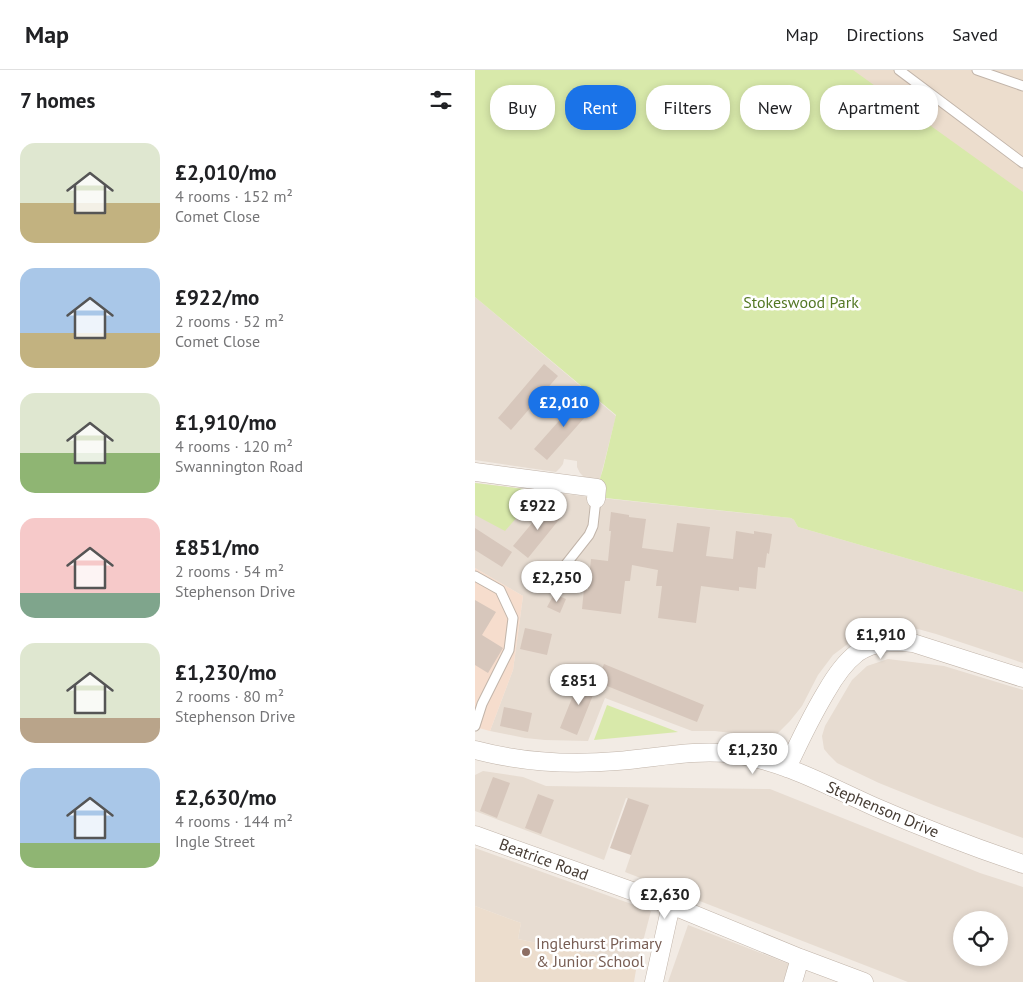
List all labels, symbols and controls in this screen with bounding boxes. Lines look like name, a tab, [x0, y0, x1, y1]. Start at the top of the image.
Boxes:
text: Map	[25, 19, 69, 50]
text: Map	[786, 23, 818, 46]
text: Directions	[846, 23, 924, 46]
text: Saved	[952, 23, 998, 46]
chip: Buy	[490, 85, 555, 130]
chip: Rent	[565, 85, 636, 130]
chip: Filters	[646, 85, 730, 130]
chip: New	[740, 85, 810, 130]
chip: Apartment	[820, 85, 938, 130]
icon: filters	[427, 86, 455, 114]
text: 7 homes	[20, 87, 95, 114]
text: £2,010/mo	[175, 159, 277, 186]
icon: home	[60, 163, 120, 223]
text: 4 rooms · 152 m²	[175, 186, 293, 206]
text: Comet Close	[175, 206, 260, 226]
text: £922/mo	[175, 284, 259, 311]
icon: home	[60, 288, 120, 348]
park label: Stokeswood Park	[743, 292, 859, 312]
text: 2 rooms · 52 m²	[175, 311, 284, 331]
text: Comet Close	[175, 331, 260, 351]
pin: £2,010	[523, 386, 605, 428]
text: £2,010	[539, 392, 589, 412]
text: £1,910/mo	[175, 409, 277, 436]
icon: home	[60, 413, 120, 473]
text: 4 rooms · 120 m²	[175, 436, 293, 456]
text: Swannington Road	[175, 456, 303, 476]
pin: £922	[508, 488, 568, 531]
text: £922	[520, 495, 556, 515]
text: £851/mo	[175, 534, 259, 561]
icon: home	[60, 538, 120, 598]
pin: £2,250	[516, 560, 598, 603]
text: 2 rooms · 54 m²	[175, 561, 284, 581]
text: £2,250	[532, 567, 582, 587]
text: Stephenson Drive	[175, 581, 295, 601]
pin: £1,910	[840, 618, 922, 660]
text: £1,910	[856, 624, 906, 644]
text: £1,230/mo	[175, 659, 277, 686]
icon: home	[60, 663, 120, 723]
pin: £851	[549, 664, 609, 706]
text: £851	[561, 670, 597, 690]
text: 2 rooms · 80 m²	[175, 686, 284, 706]
text: Stephenson Drive	[175, 706, 295, 726]
pin: £1,230	[712, 732, 794, 775]
text: £1,230	[728, 739, 778, 759]
street label: Stephenson Drive	[824, 776, 942, 842]
text: £2,630/mo	[175, 784, 277, 811]
icon: home	[60, 788, 120, 848]
text: 4 rooms · 144 m²	[175, 811, 293, 831]
text: Ingle Street	[175, 831, 255, 851]
street label: Beatrice Road	[497, 834, 591, 884]
pin: £2,630	[624, 878, 706, 920]
text: £2,630	[640, 884, 690, 904]
map controls	[953, 911, 1008, 966]
button: locate	[953, 911, 1008, 966]
place label: Inglehurst Primary & Junior School	[536, 933, 663, 971]
marker: Inglehurst Primary & Junior School	[520, 946, 532, 958]

